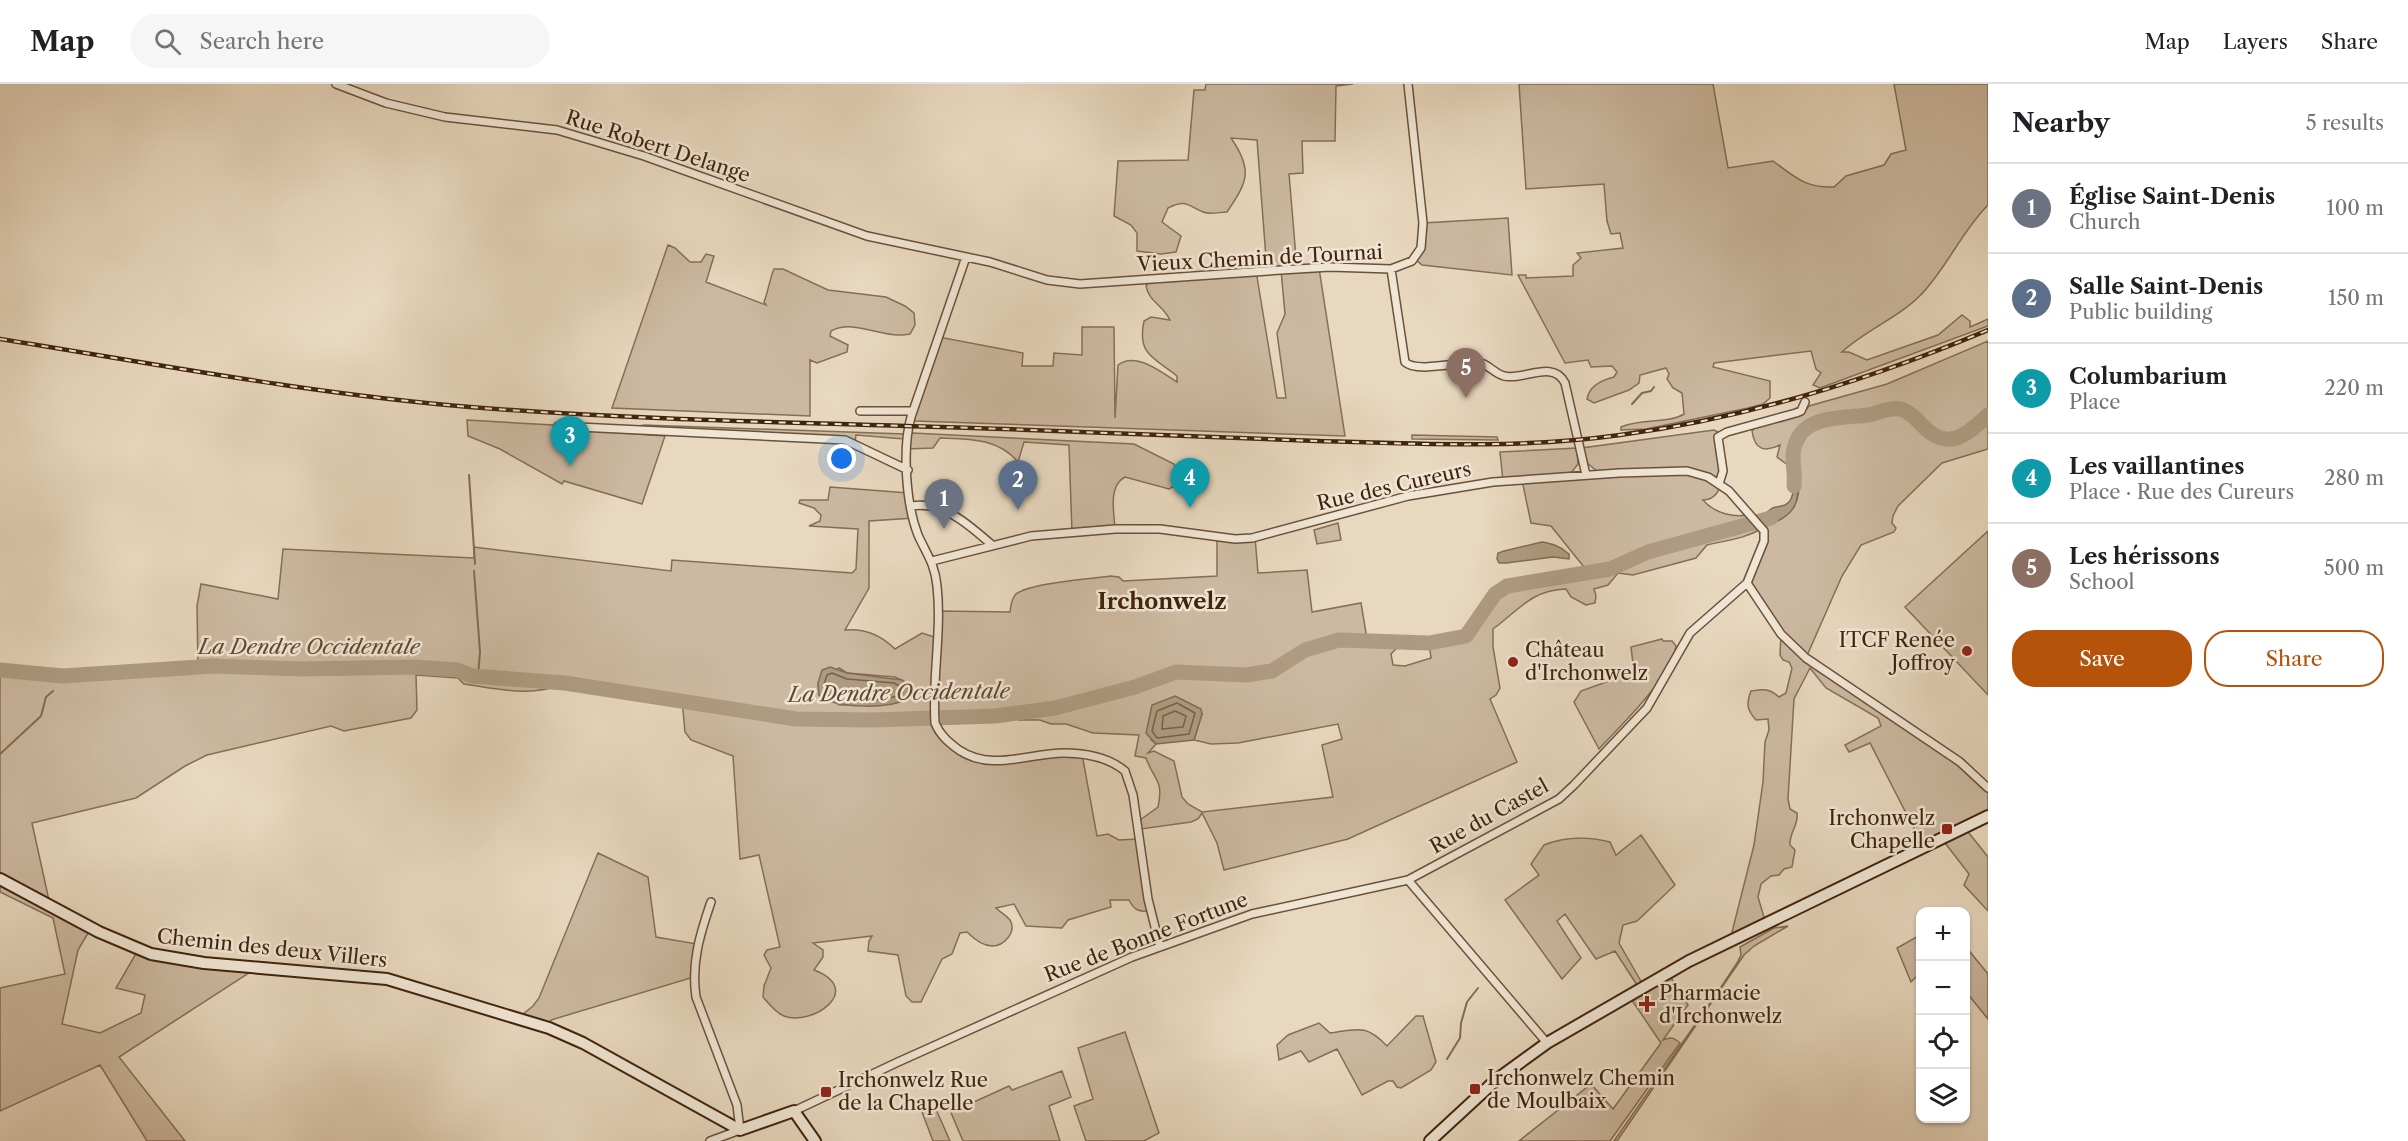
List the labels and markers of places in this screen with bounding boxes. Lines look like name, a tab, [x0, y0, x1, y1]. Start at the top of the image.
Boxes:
pin: 5	[1446, 348, 1486, 398]
pin: 3	[550, 416, 590, 466]
pin: 4	[1170, 458, 1210, 508]
pin: 2	[998, 460, 1038, 510]
pin: 1	[924, 480, 964, 529]
place label: ITCF Renée Joffroy	[1839, 628, 1956, 675]
place label: Château d'Irchonwelz	[1525, 638, 1648, 685]
marker: ITCF Renée Joffroy	[1960, 644, 1974, 658]
marker: Château d'Irchonwelz	[1506, 655, 1520, 669]
place label: Irchonwelz Chapelle	[1829, 806, 1935, 853]
marker: Irchonwelz Chapelle	[1940, 822, 1954, 836]
place label: Pharmacie d'Irchonwelz	[1659, 981, 1782, 1028]
marker: Pharmacie d'Irchonwelz	[1640, 997, 1654, 1011]
place label: Irchonwelz Chemin de Moulbaix	[1487, 1066, 1676, 1113]
place label: Irchonwelz Rue de la Chapelle	[838, 1068, 988, 1115]
marker: Irchonwelz Chemin de Moulbaix	[1468, 1082, 1482, 1096]
marker: Irchonwelz Rue de la Chapelle	[819, 1085, 833, 1099]

